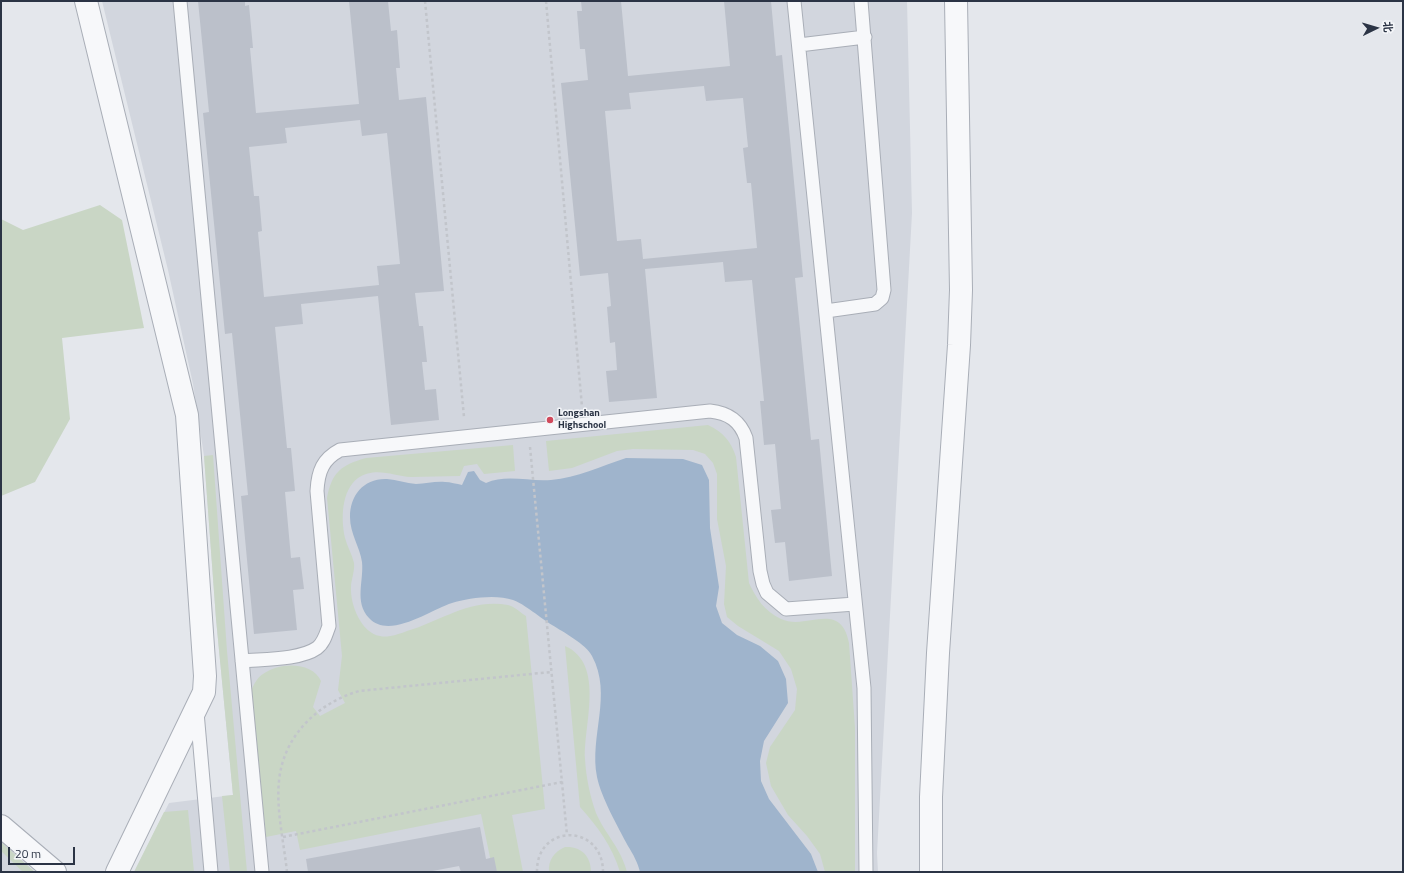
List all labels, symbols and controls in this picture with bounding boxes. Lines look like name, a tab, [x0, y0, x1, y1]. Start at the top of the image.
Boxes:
north arrow	[1356, 8, 1396, 48]
text: 北	[1380, 21, 1396, 33]
place label: Longshan Highschool	[558, 408, 606, 432]
marker: Longshan Highschool	[545, 415, 555, 425]
scale bar	[10, 839, 77, 865]
text: 20 m	[15, 844, 41, 863]

